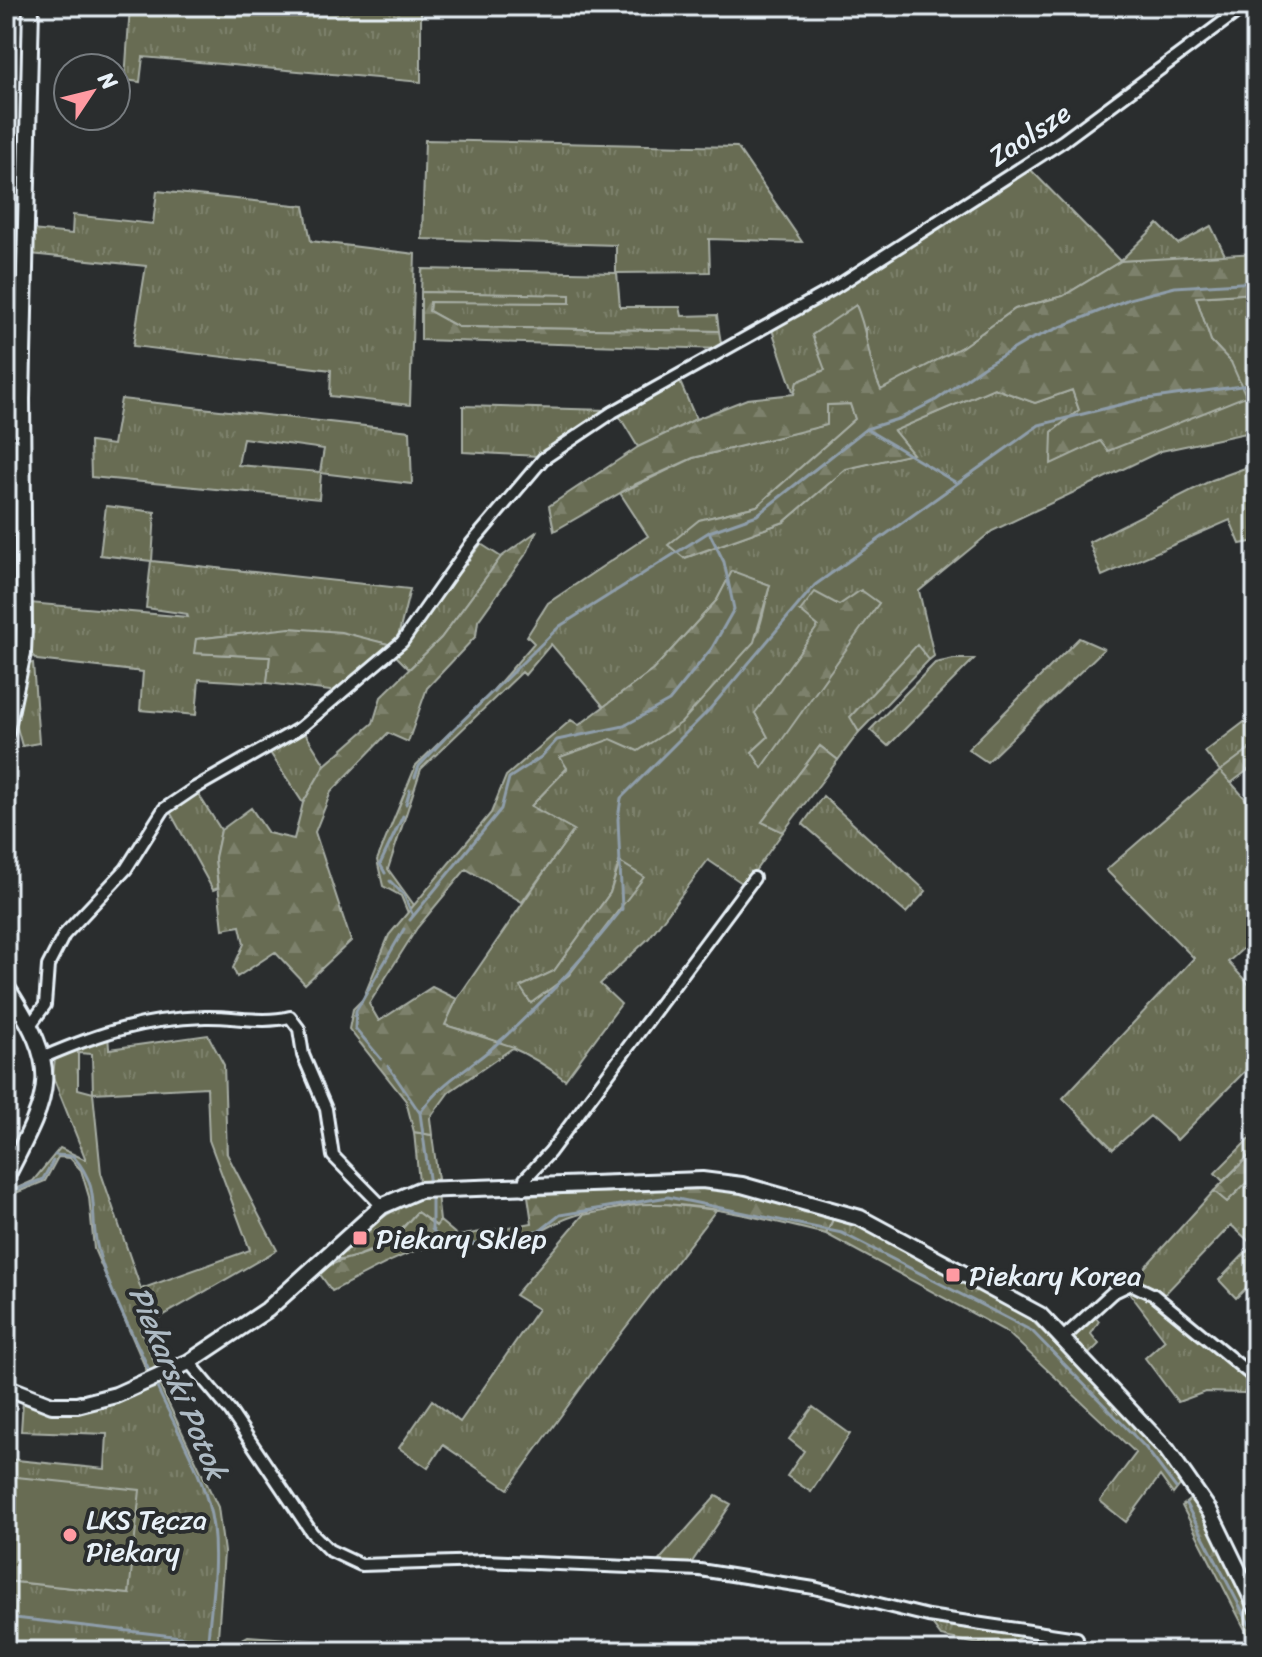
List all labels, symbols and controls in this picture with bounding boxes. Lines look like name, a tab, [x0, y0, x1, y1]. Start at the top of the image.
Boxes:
north arrow	[52, 52, 132, 132]
text: N	[87, 63, 129, 99]
street label: Zaolsze	[978, 89, 1081, 180]
place label: Piekary Sklep	[376, 1214, 547, 1263]
marker: Piekary Sklep	[351, 1229, 369, 1247]
place label: Piekary Korea	[969, 1251, 1141, 1300]
marker: Piekary Korea	[944, 1266, 962, 1284]
water label: Piekarski Potok	[113, 1277, 244, 1491]
place label: LKS Tęcza Piekary	[86, 1495, 207, 1576]
marker: LKS Tęcza Piekary	[61, 1526, 79, 1544]

